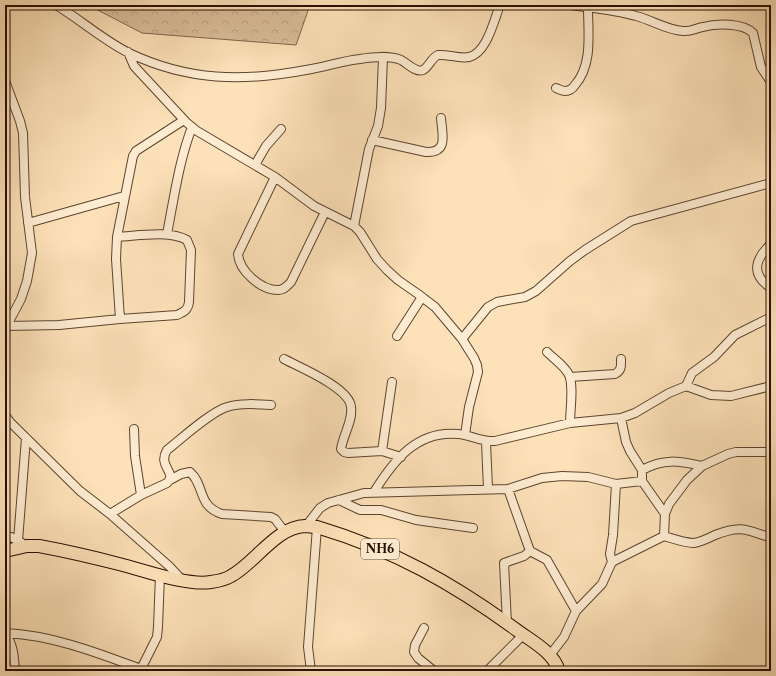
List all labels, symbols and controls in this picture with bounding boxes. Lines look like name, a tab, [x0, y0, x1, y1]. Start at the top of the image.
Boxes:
road number: NH6	[361, 539, 399, 559]

